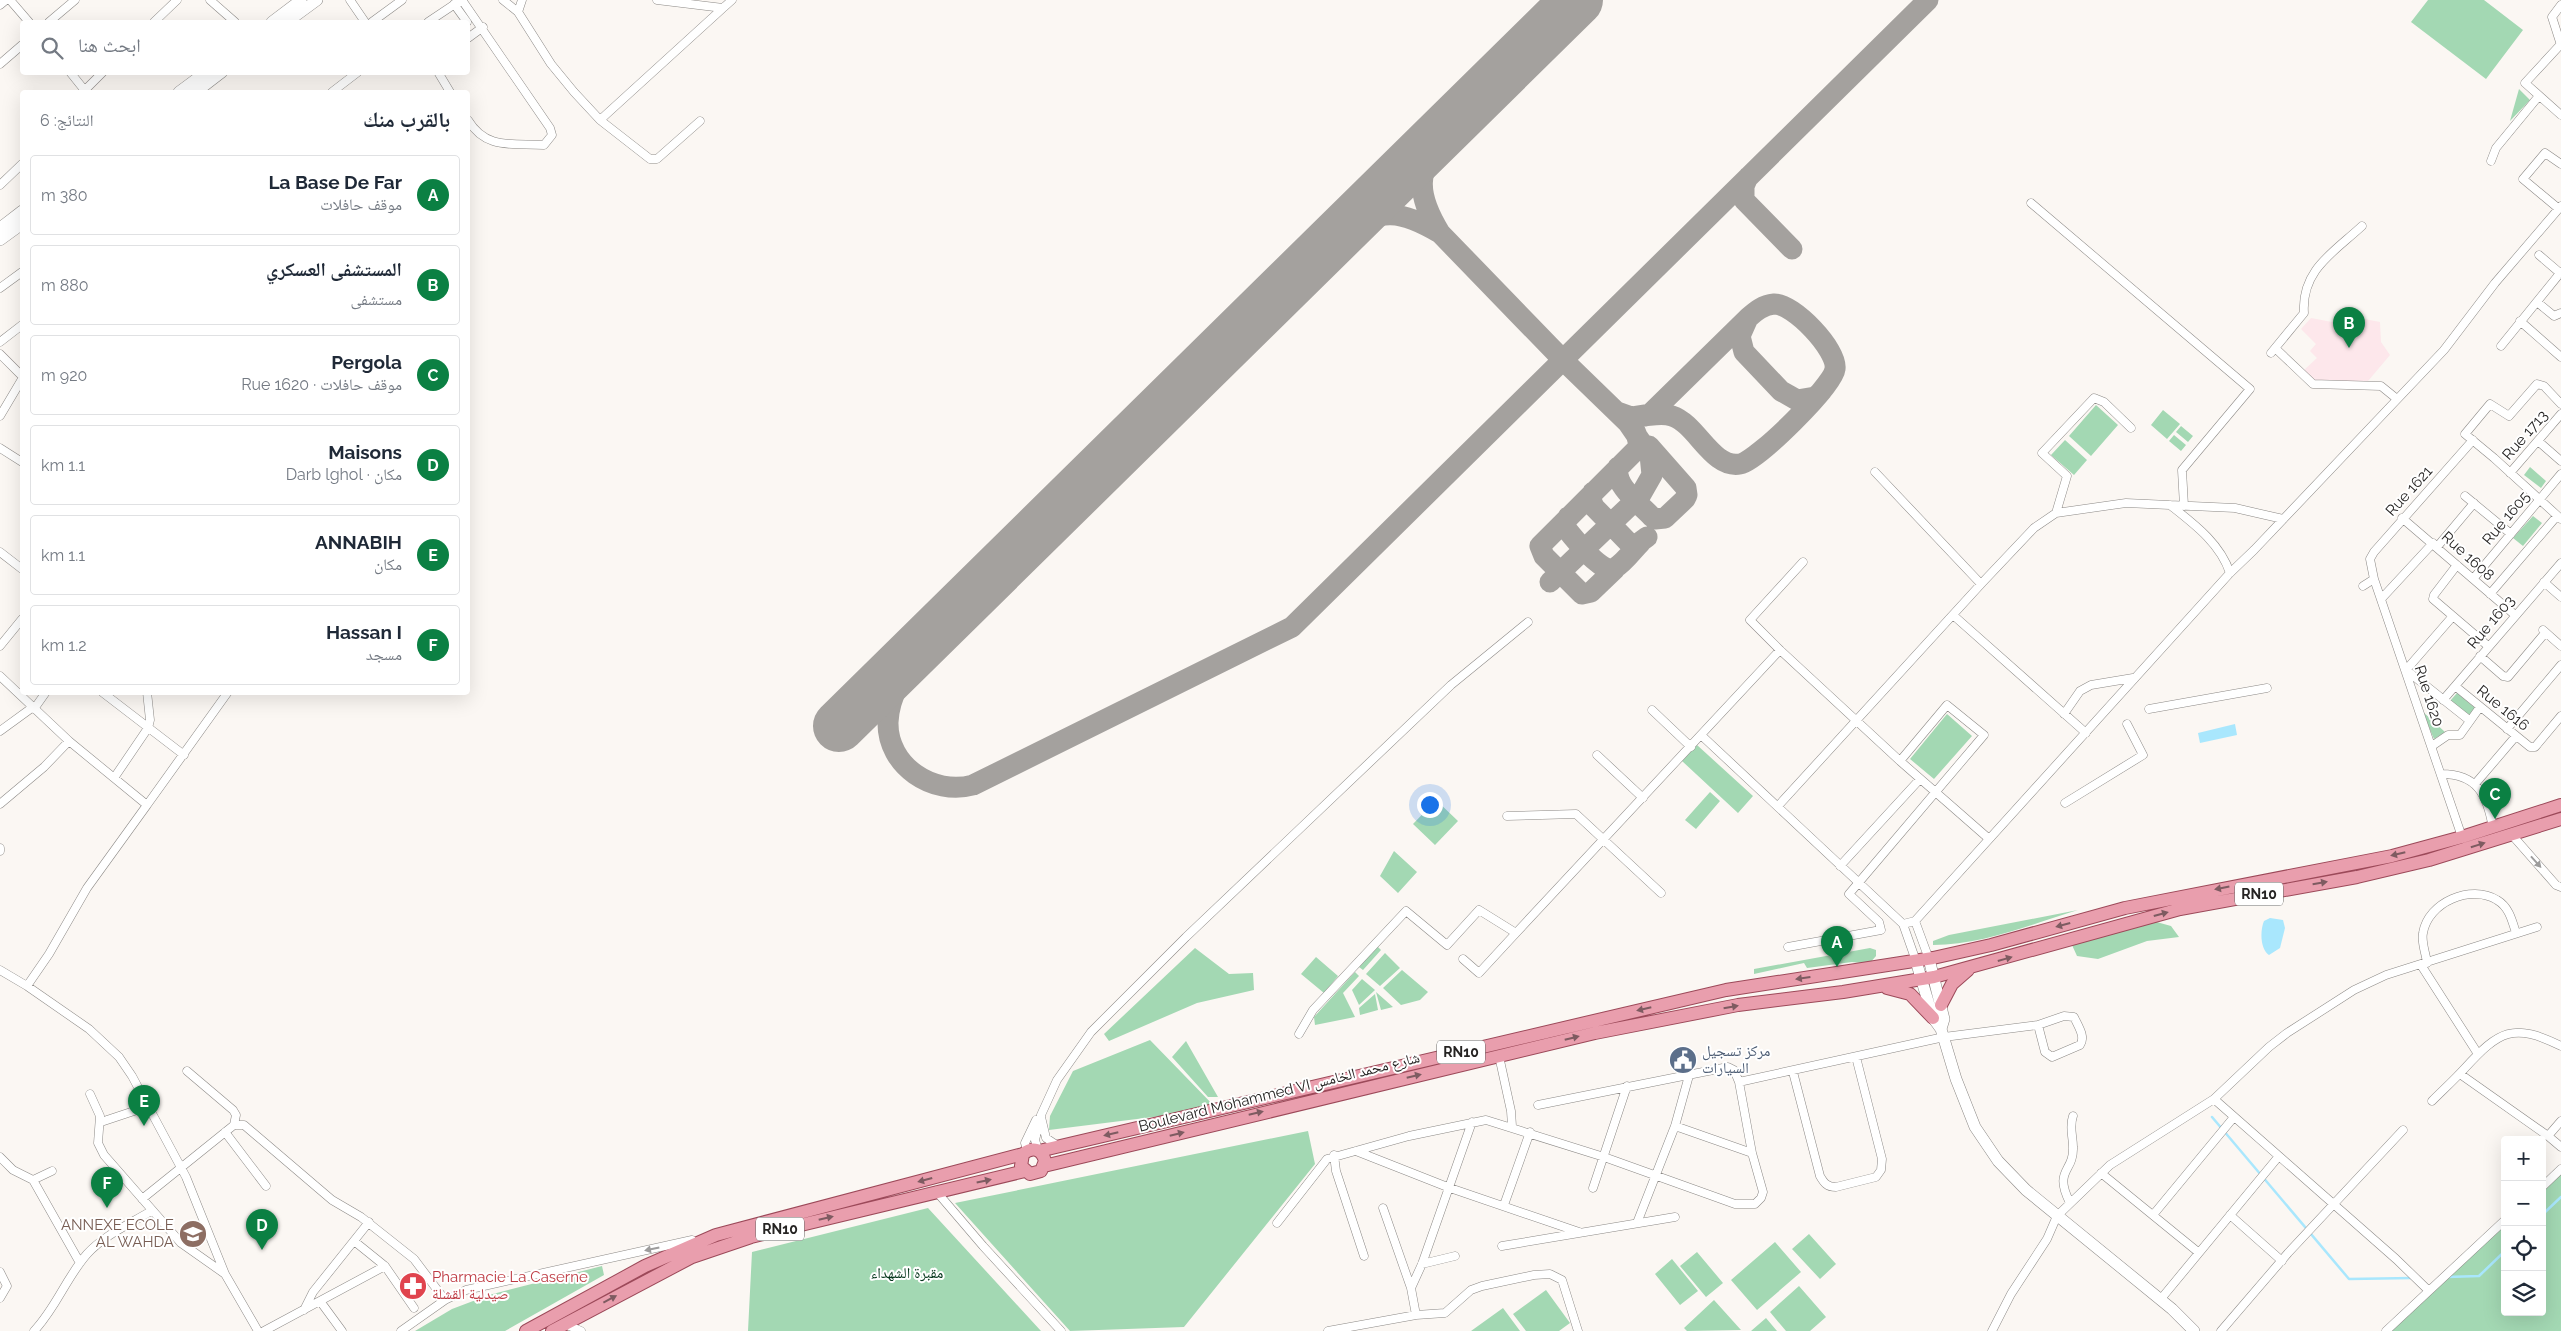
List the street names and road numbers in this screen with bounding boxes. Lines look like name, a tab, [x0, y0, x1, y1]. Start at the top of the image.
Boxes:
street label: Rue 1713	[2499, 406, 2551, 464]
street label: Rue 1621	[2382, 462, 2436, 520]
street label: Rue 1605	[2479, 488, 2533, 548]
street label: Rue 1608	[2438, 528, 2498, 584]
street label: Rue 1603	[2464, 592, 2518, 652]
street label: Rue 1620	[2411, 663, 2447, 729]
street label: Rue 1616	[2473, 681, 2533, 735]
road number: RN10	[2235, 882, 2283, 906]
road number: RN10	[1437, 1040, 1485, 1064]
street label: Boulevard Mohammed VI شارع محمد الخامس	[1136, 1048, 1422, 1137]
road number: RN10	[756, 1218, 804, 1240]

